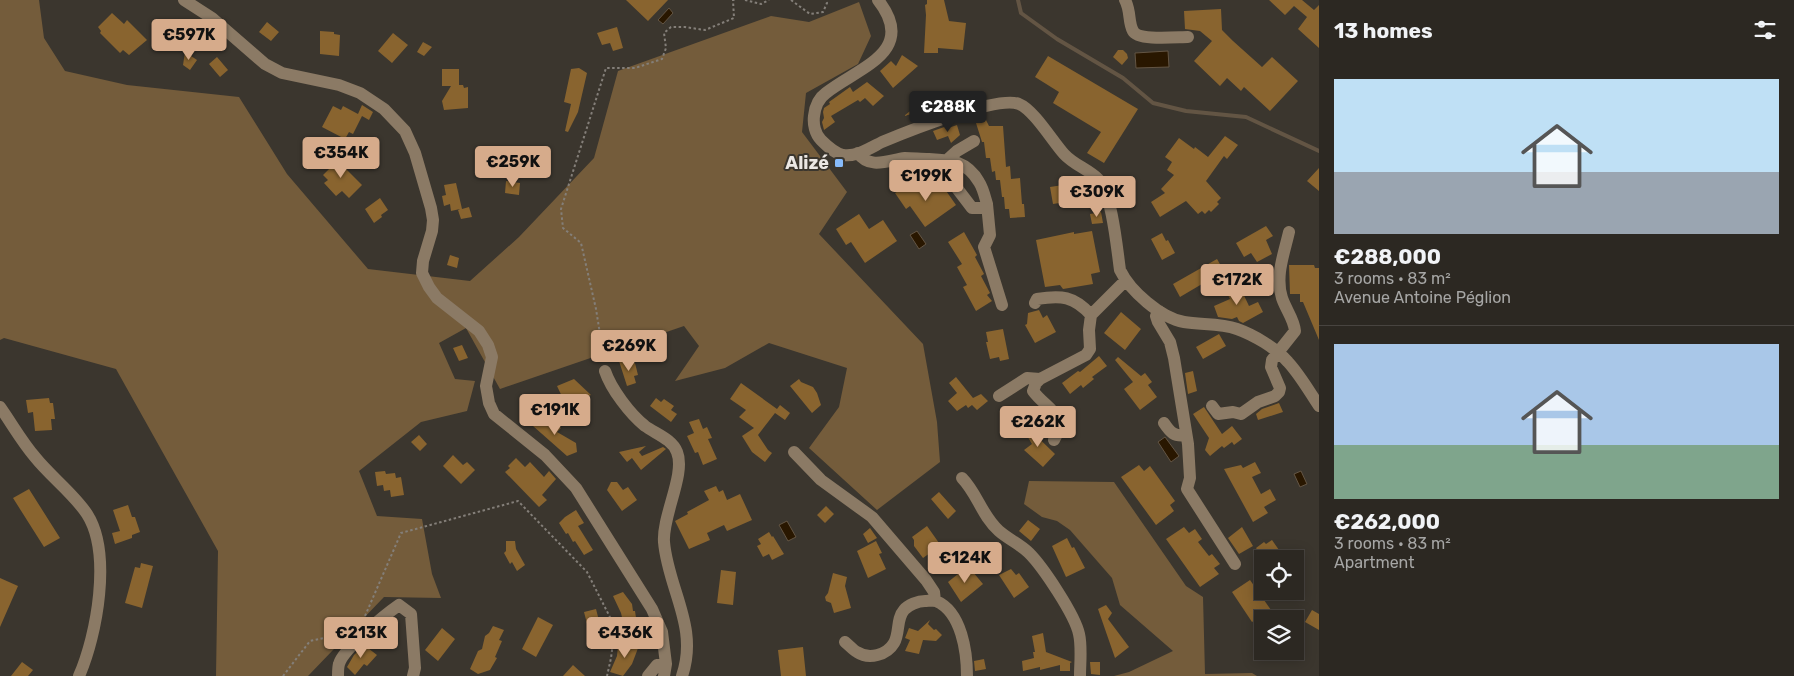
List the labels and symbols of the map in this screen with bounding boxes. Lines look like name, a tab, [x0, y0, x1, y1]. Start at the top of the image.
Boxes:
pin: €597K	[154, 18, 224, 61]
pin: €288K	[913, 90, 983, 133]
pin: €354K	[306, 136, 376, 179]
pin: €259K	[478, 146, 548, 188]
place label: Alizé	[785, 152, 829, 174]
marker: Alizé	[833, 157, 845, 169]
pin: €199K	[891, 160, 961, 202]
pin: €309K	[1062, 176, 1132, 218]
pin: €172K	[1202, 264, 1272, 306]
pin: €269K	[594, 330, 664, 372]
pin: €191K	[520, 394, 590, 436]
pin: €262K	[1003, 406, 1073, 448]
pin: €124K	[930, 542, 1000, 584]
pin: €213K	[326, 616, 396, 659]
pin: €436K	[590, 616, 660, 659]

